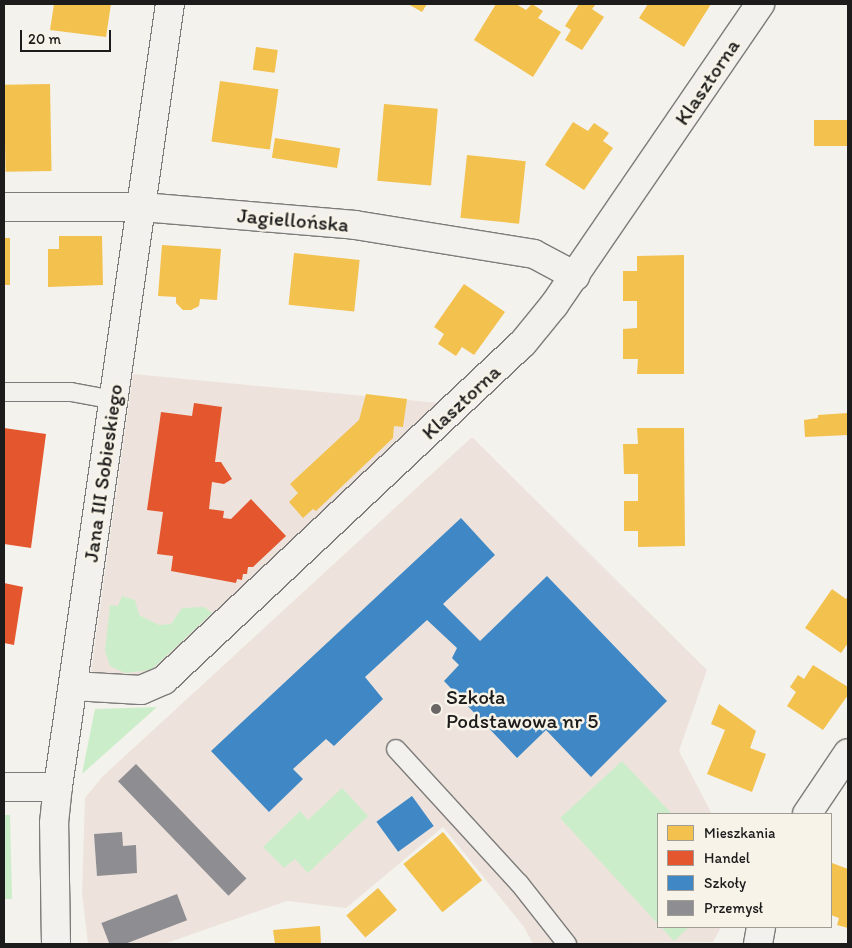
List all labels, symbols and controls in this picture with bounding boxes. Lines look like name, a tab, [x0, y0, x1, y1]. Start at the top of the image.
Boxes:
scale bar	[22, 20, 114, 52]
text: 20 m	[28, 30, 61, 48]
street label: Klasztorna	[669, 34, 745, 130]
street label: Jagiellońska	[236, 203, 350, 237]
street label: Klasztorna	[416, 359, 506, 445]
street label: Jana III Sobieskiego	[78, 382, 128, 564]
place label: Szkoła Podstawowa nr 5	[446, 684, 598, 734]
marker: Szkoła Podstawowa nr 5	[430, 703, 442, 715]
legend	[657, 813, 832, 928]
text: Mieszkania	[704, 824, 776, 842]
text: Handel	[704, 849, 750, 867]
text: Szkoły	[704, 874, 746, 892]
text: Przemysł	[704, 899, 763, 917]

